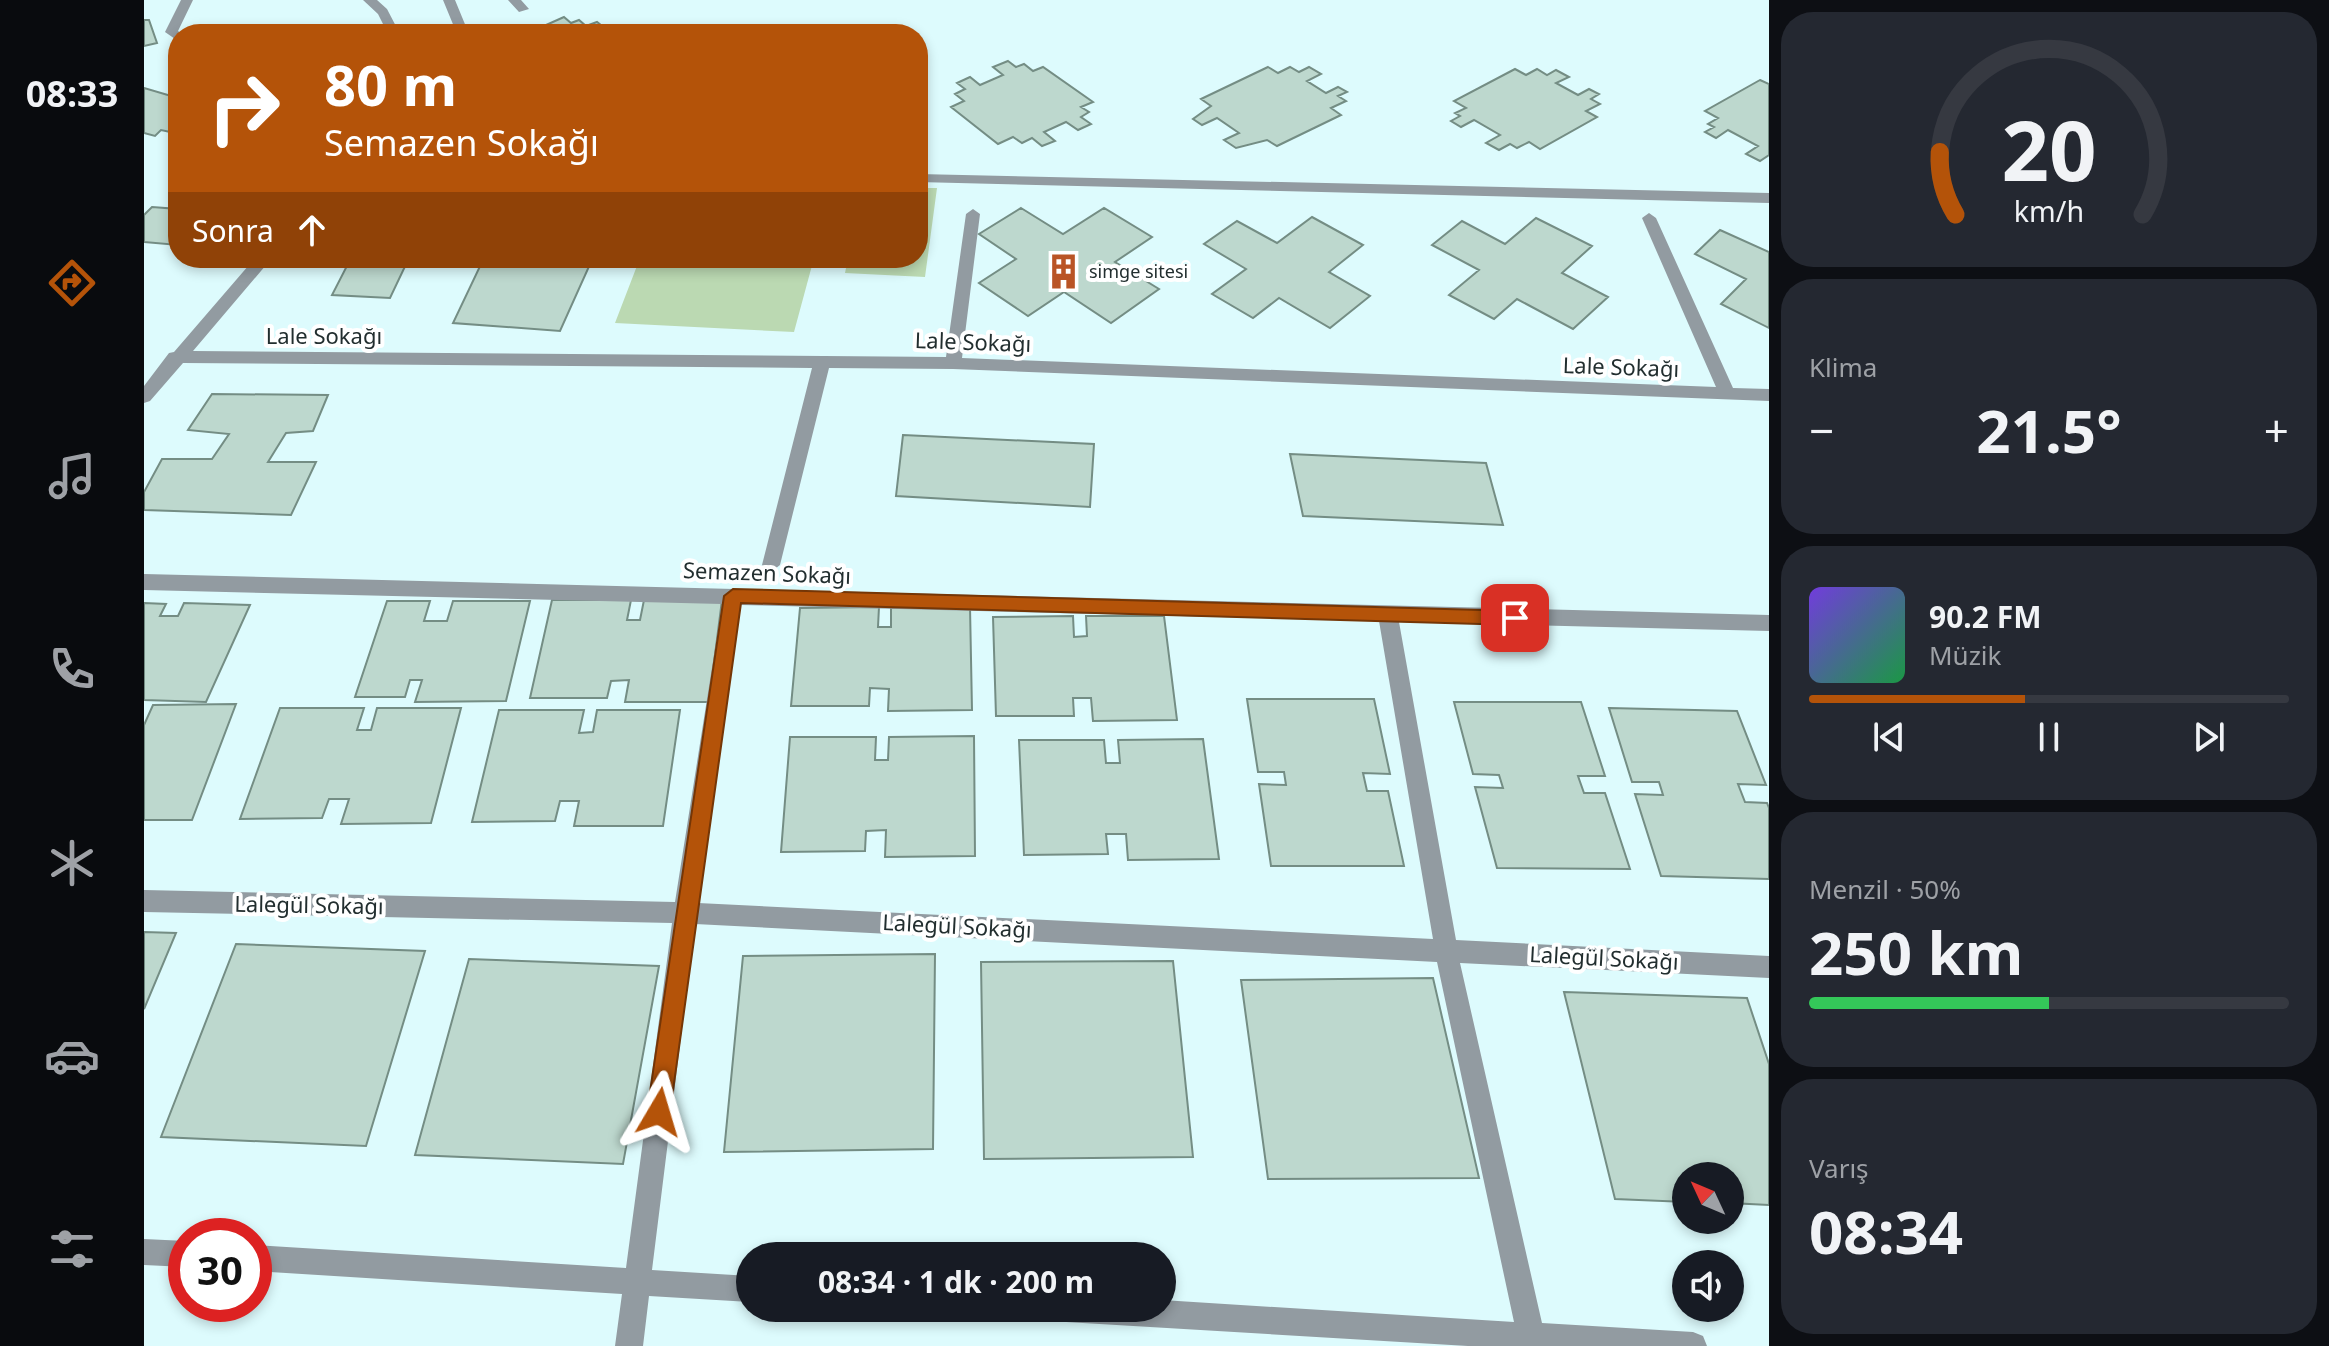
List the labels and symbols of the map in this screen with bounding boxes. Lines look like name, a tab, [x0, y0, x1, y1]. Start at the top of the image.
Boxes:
building icon: simge sitesi	[1044, 253, 1082, 291]
place label: simge sitesi	[1089, 259, 1188, 283]
street label: Lale Sokağı	[266, 320, 382, 350]
street label: Lale Sokağı	[914, 324, 1032, 358]
street label: Lale Sokağı	[1562, 349, 1680, 383]
street label: Semazen Sokağı	[682, 554, 852, 590]
pin	[1481, 584, 1549, 652]
street label: Lalegül Sokağı	[234, 888, 384, 920]
street label: Lalegül Sokağı	[882, 906, 1032, 944]
street label: Lalegül Sokağı	[1529, 938, 1679, 976]
position arrow	[617, 1070, 701, 1154]
north arrow	[1672, 1162, 1744, 1234]
speed limit sign: 30	[168, 1218, 272, 1322]

